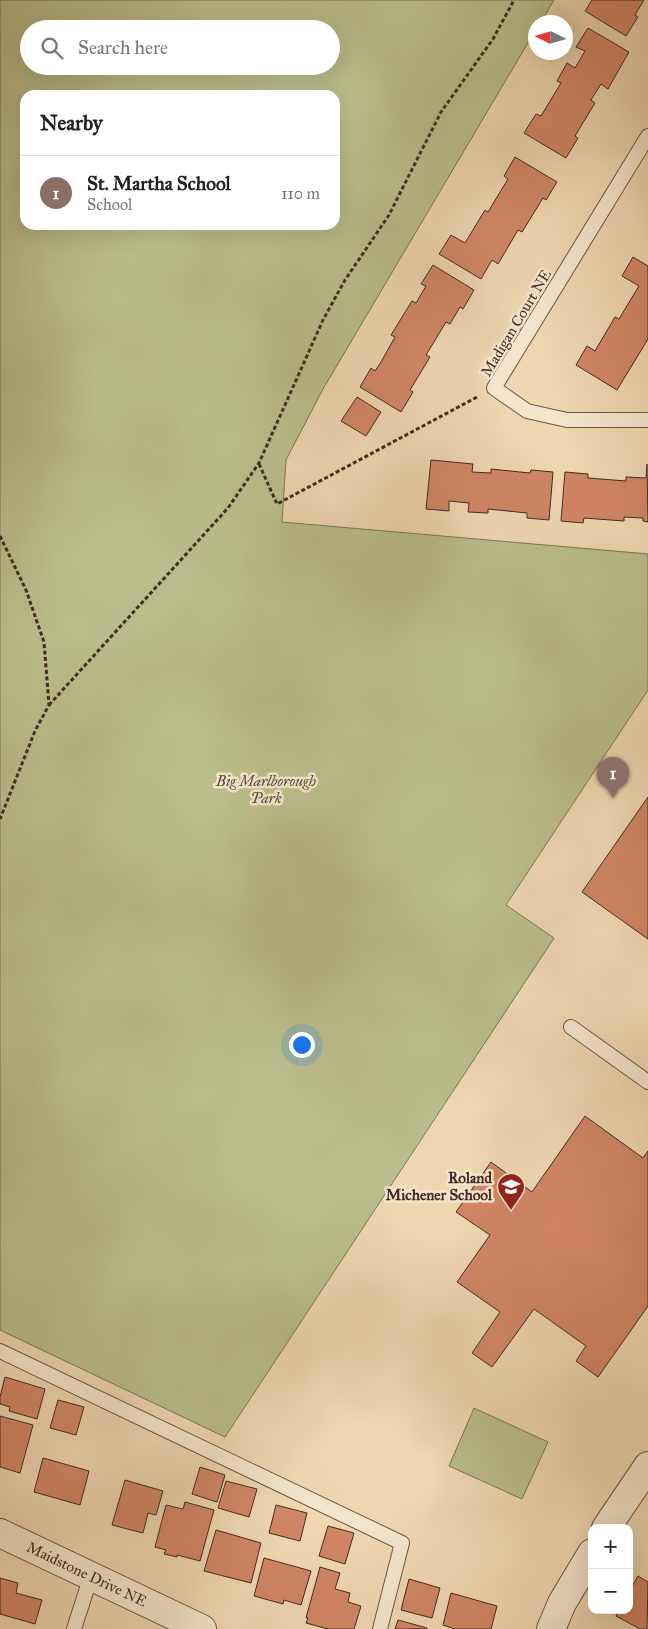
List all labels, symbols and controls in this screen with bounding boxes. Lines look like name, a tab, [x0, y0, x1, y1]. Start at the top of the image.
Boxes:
north arrow	[528, 15, 573, 60]
search box	[20, 20, 340, 75]
icon: search	[38, 34, 66, 62]
text: Search here	[78, 36, 168, 59]
text: Nearby	[40, 110, 103, 136]
text: St. Martha School	[87, 172, 231, 195]
text: 1	[53, 184, 59, 203]
text: 110 m	[281, 184, 320, 203]
text: School	[87, 195, 132, 214]
street label: Madigan Court NE	[477, 266, 555, 380]
pin: 1	[597, 757, 629, 798]
park label: Big Marlborough Park	[215, 772, 317, 807]
your location	[289, 1032, 315, 1058]
place label: Roland Michener School	[386, 1169, 493, 1204]
school or university icon: Roland Michener School	[496, 1172, 526, 1211]
map controls	[588, 1524, 633, 1614]
button: +	[588, 1524, 633, 1569]
street label: Maidstone Drive NE	[24, 1538, 150, 1611]
button: −	[588, 1569, 633, 1614]

